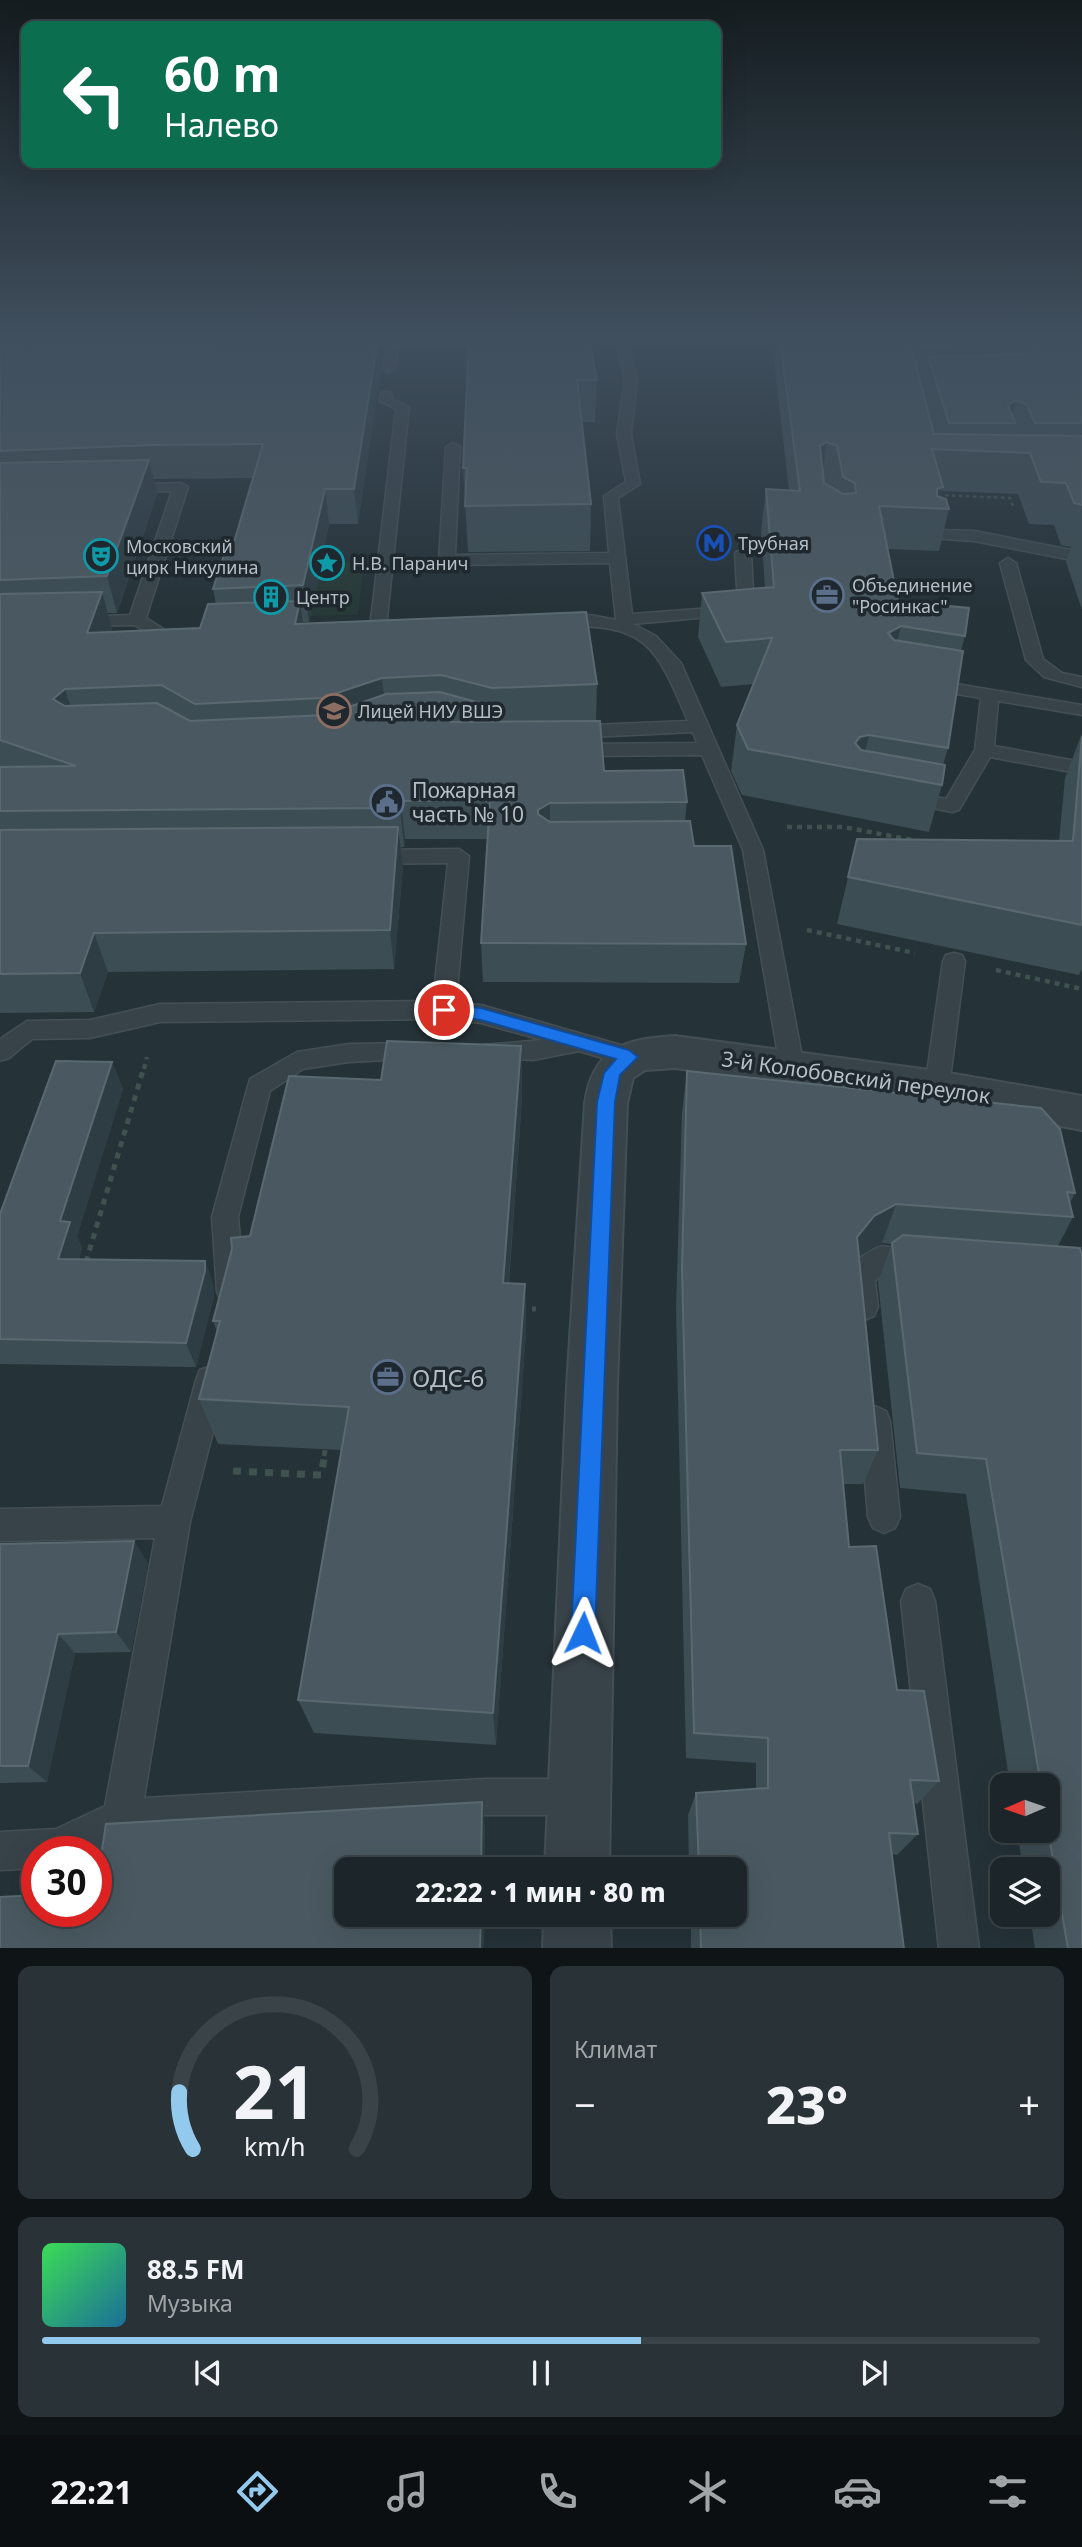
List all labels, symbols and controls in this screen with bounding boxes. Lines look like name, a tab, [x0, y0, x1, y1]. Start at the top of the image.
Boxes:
text: 60 m	[164, 40, 281, 106]
icon: left	[49, 49, 140, 140]
text: Налево	[164, 103, 279, 146]
metro station icon: Трубная	[695, 524, 733, 562]
place label: Трубная	[738, 531, 809, 555]
place label: Московский цирк Никулина	[126, 534, 259, 579]
theatre icon: Московский цирк Никулина	[82, 537, 120, 575]
place icon: Н.В. Паранич	[308, 544, 346, 582]
place label: Н.В. Паранич	[352, 551, 468, 575]
place label: Объединение "Росинкас"	[852, 573, 973, 618]
office icon: Объединение "Росинкас"	[808, 576, 846, 614]
building icon: Центр	[252, 578, 290, 616]
place label: Центр	[296, 585, 350, 609]
school or university icon: Лицей НИУ ВШЭ	[315, 692, 353, 730]
place label: Лицей НИУ ВШЭ	[358, 699, 503, 723]
place label: Пожарная часть № 10	[412, 776, 524, 828]
public building icon: Пожарная часть № 10	[368, 783, 406, 821]
pin	[414, 980, 474, 1040]
icon: arrive	[425, 991, 463, 1029]
street label: 3-й Колобовский переулок	[720, 1044, 992, 1110]
office icon: ОДС-6	[369, 1358, 407, 1396]
place label: ОДС-6	[412, 1361, 484, 1394]
position arrow	[546, 1596, 620, 1670]
north arrow	[990, 1773, 1060, 1843]
map controls	[990, 1773, 1060, 1927]
speed limit sign: 30	[21, 1836, 112, 1927]
button: layers	[990, 1857, 1060, 1927]
text: 22:22 · 1 мин · 80 m	[415, 1874, 666, 1910]
text: Климат	[574, 2033, 657, 2065]
text: 21	[233, 2041, 317, 2140]
text: 23°	[766, 2068, 848, 2139]
text: −	[574, 2078, 596, 2130]
text: +	[1018, 2078, 1040, 2130]
text: km/h	[244, 2128, 306, 2162]
text: 88.5 FM	[147, 2251, 244, 2287]
text: Музыка	[147, 2287, 233, 2319]
icon: previous	[189, 2354, 227, 2392]
icon: pause	[522, 2354, 560, 2392]
icon: next	[855, 2354, 893, 2392]
icon: directions	[233, 2467, 282, 2516]
icon: music	[383, 2467, 432, 2516]
icon: phone	[533, 2467, 582, 2516]
icon: climate	[683, 2467, 732, 2516]
icon: car	[833, 2467, 882, 2516]
icon: filters	[983, 2467, 1032, 2516]
text: 22:21	[50, 2470, 133, 2513]

